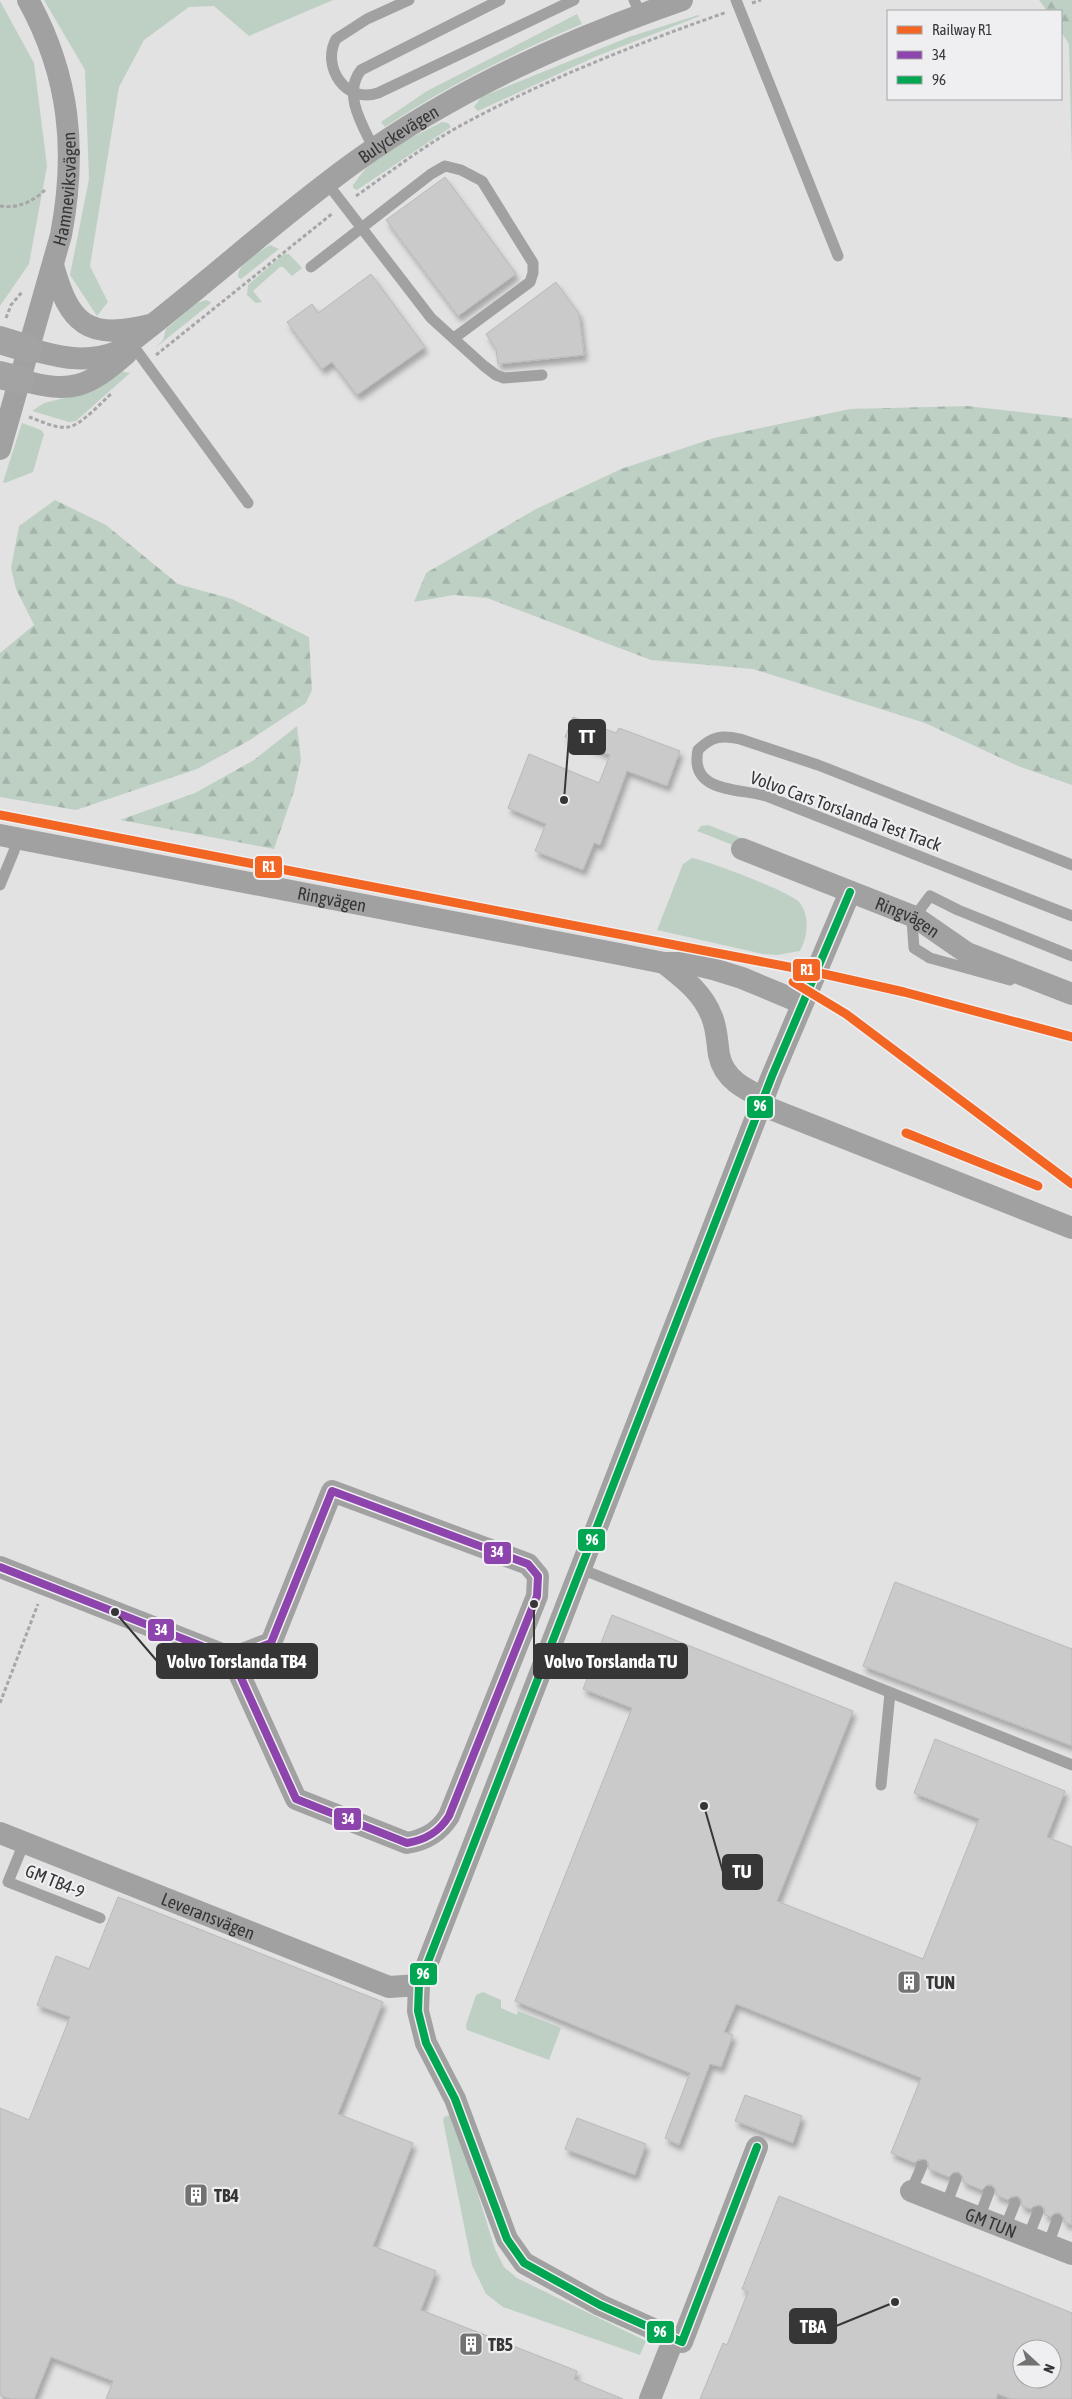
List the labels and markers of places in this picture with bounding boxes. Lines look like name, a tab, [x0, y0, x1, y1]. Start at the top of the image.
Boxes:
callout: TT	[569, 720, 605, 754]
callout: Volvo Torslanda TB4	[157, 1644, 317, 1678]
callout: Volvo Torslanda TU	[534, 1644, 687, 1678]
callout: TU	[723, 1855, 762, 1889]
building icon: TUN	[896, 1969, 922, 1995]
place label: TUN	[926, 1972, 955, 1993]
building icon: TB4	[183, 2182, 209, 2208]
place label: TB4	[214, 2185, 239, 2206]
callout: TBA	[790, 2309, 836, 2343]
building icon: TB5	[458, 2331, 484, 2357]
place label: TB5	[488, 2334, 513, 2355]

